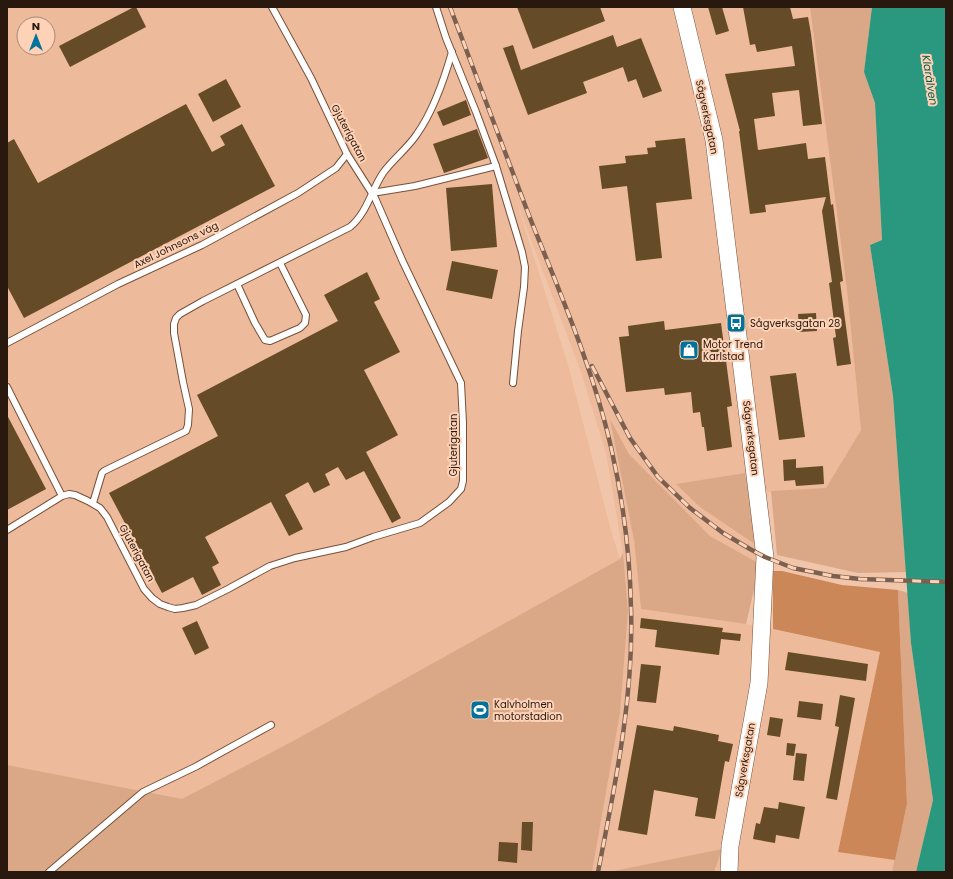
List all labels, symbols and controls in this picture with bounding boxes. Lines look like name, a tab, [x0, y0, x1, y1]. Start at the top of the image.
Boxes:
north arrow	[16, 16, 56, 56]
text: N	[32, 18, 40, 34]
water label: Klarälven	[918, 54, 942, 106]
street label: Sågverksgatan	[692, 78, 722, 156]
street label: Gjuterigatan	[328, 102, 370, 164]
street label: Axel Johnsons väg	[131, 218, 221, 272]
bus stop icon: Sågverksgatan 28	[725, 312, 747, 334]
place label: Sågverksgatan 28	[750, 316, 840, 331]
place label: Motor Trend Karlstad	[703, 337, 763, 364]
shop icon: Motor Trend Karlstad	[678, 339, 700, 361]
street label: Sågverksgatan	[739, 400, 763, 476]
street label: Gjuterigatan	[446, 413, 461, 477]
street label: Gjuterigatan	[116, 522, 158, 584]
place label: Kalvholmen motorstadion	[494, 697, 562, 724]
sports icon: Kalvholmen motorstadion	[469, 699, 491, 721]
street label: Sågverksgatan	[731, 721, 759, 799]

